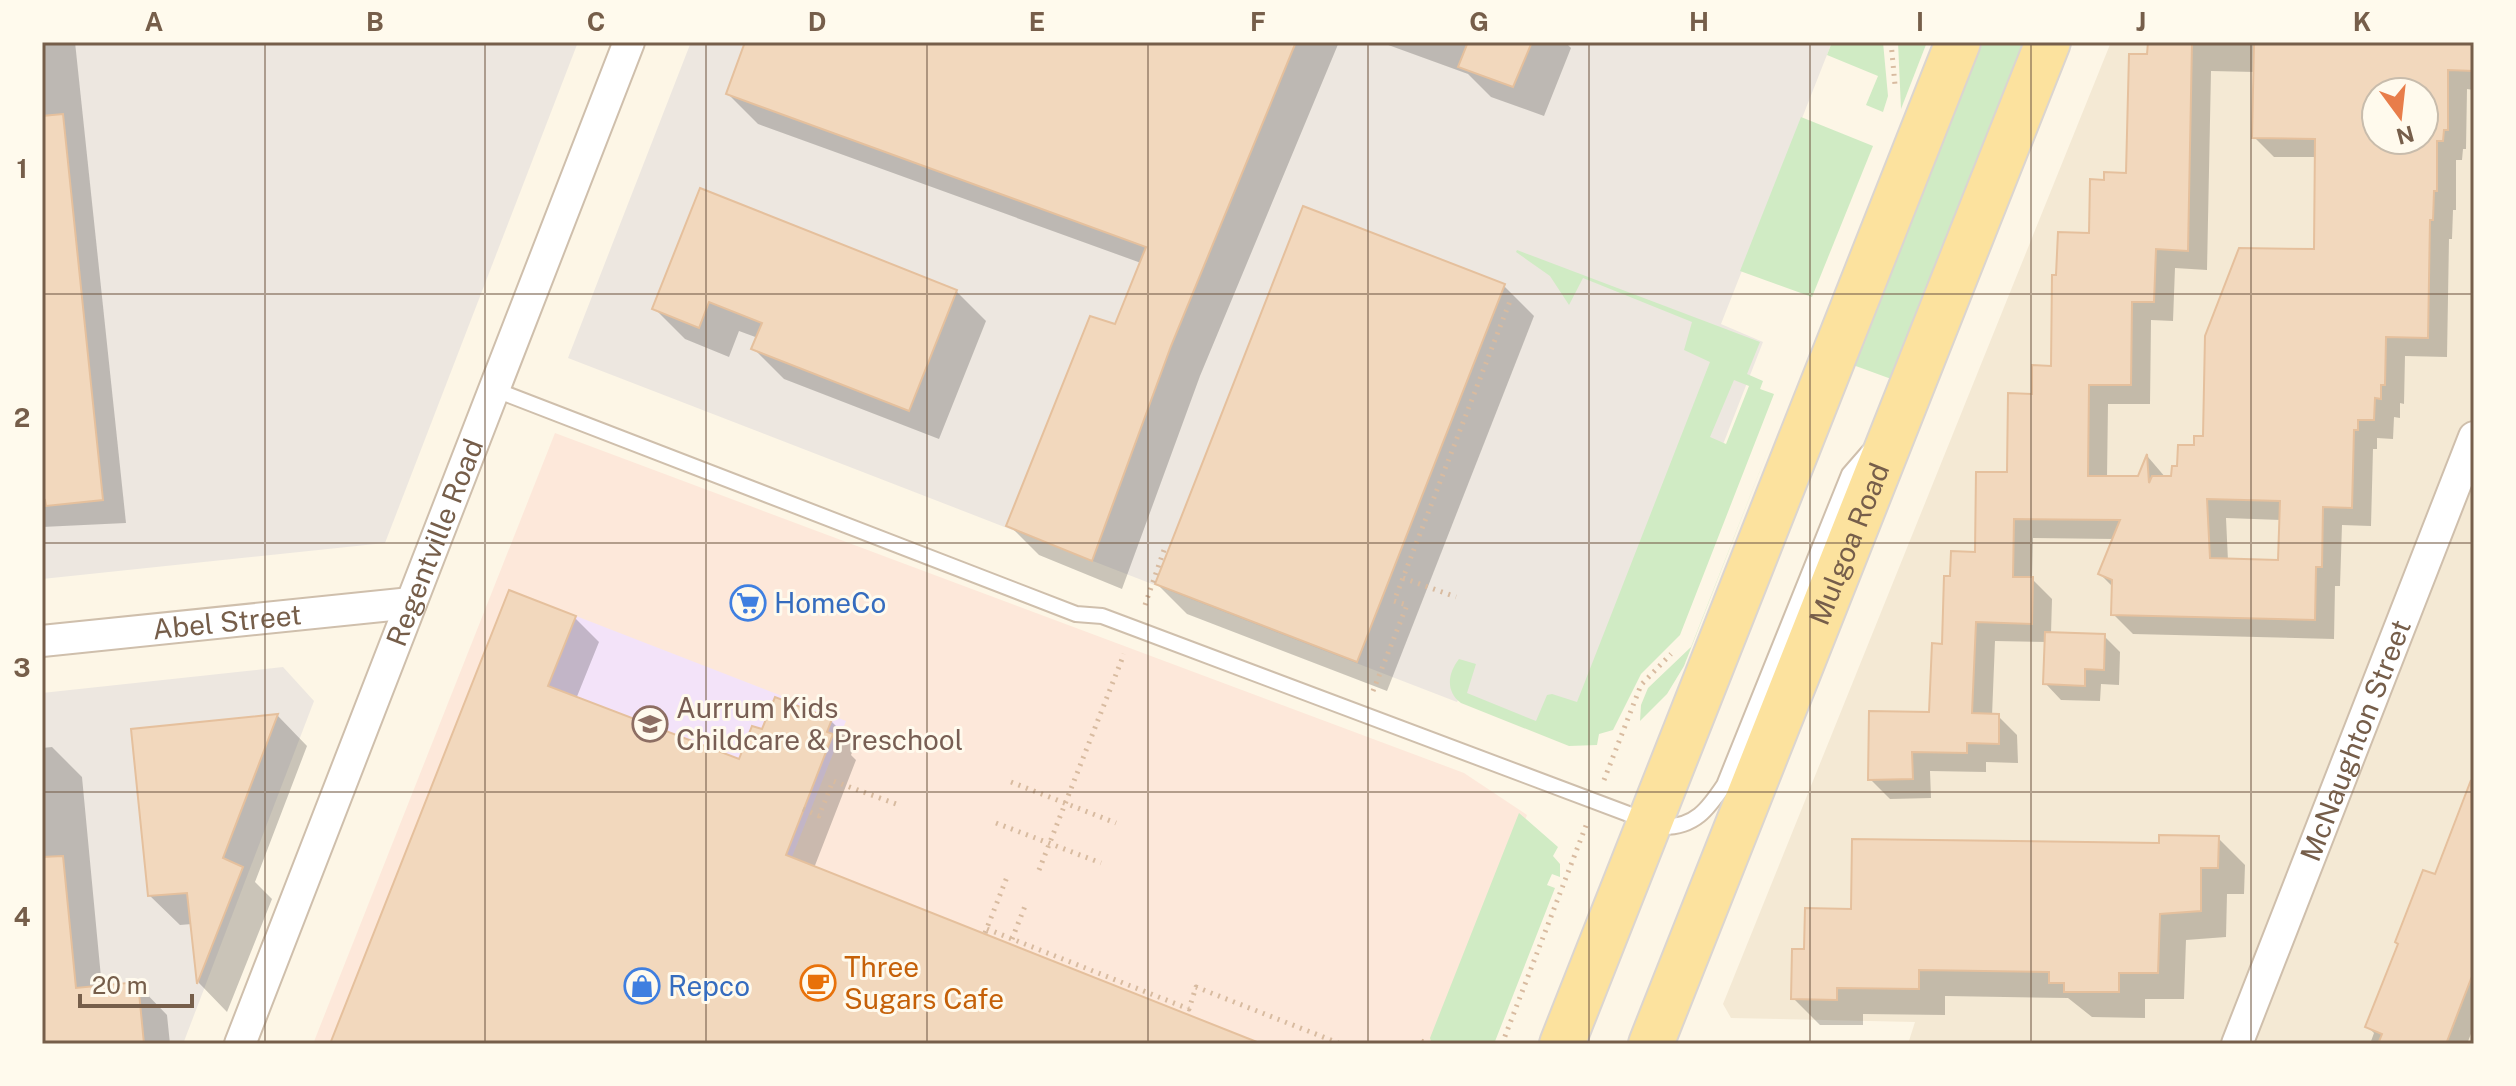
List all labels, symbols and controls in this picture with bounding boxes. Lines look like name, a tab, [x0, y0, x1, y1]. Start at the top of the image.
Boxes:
text: A	[145, 6, 164, 37]
text: B	[366, 6, 384, 37]
text: C	[587, 6, 605, 37]
text: D	[808, 6, 826, 37]
text: E	[1029, 6, 1045, 37]
text: F	[1250, 6, 1266, 37]
text: G	[1469, 6, 1489, 37]
text: H	[1689, 6, 1709, 37]
text: I	[1916, 6, 1924, 37]
text: J	[2136, 6, 2146, 37]
text: K	[2353, 6, 2371, 37]
north arrow	[2360, 76, 2440, 156]
text: N	[2393, 121, 2417, 150]
text: 1	[16, 153, 28, 184]
text: 2	[14, 402, 30, 433]
street label: Regentville Road	[379, 434, 489, 651]
street label: Mulgoa Road	[1802, 458, 1896, 629]
supermarket icon: HomeCo	[729, 584, 767, 622]
place label: HomeCo	[774, 586, 886, 619]
street label: Abel Street	[151, 597, 303, 646]
street label: McNaughton Street	[2293, 615, 2417, 866]
text: 3	[13, 652, 31, 683]
place label: Aurrum Kids Childcare & Preschool	[676, 691, 963, 756]
school or university icon: Aurrum Kids Childcare & Preschool	[631, 705, 669, 743]
text: 4	[13, 901, 31, 932]
place label: Three Sugars Cafe	[844, 950, 1004, 1015]
scale bar	[80, 958, 192, 1008]
cafe icon: Three Sugars Cafe	[799, 964, 837, 1002]
shop icon: Repco	[623, 967, 661, 1005]
place label: Repco	[668, 969, 750, 1002]
text: 20 m	[92, 971, 148, 999]

